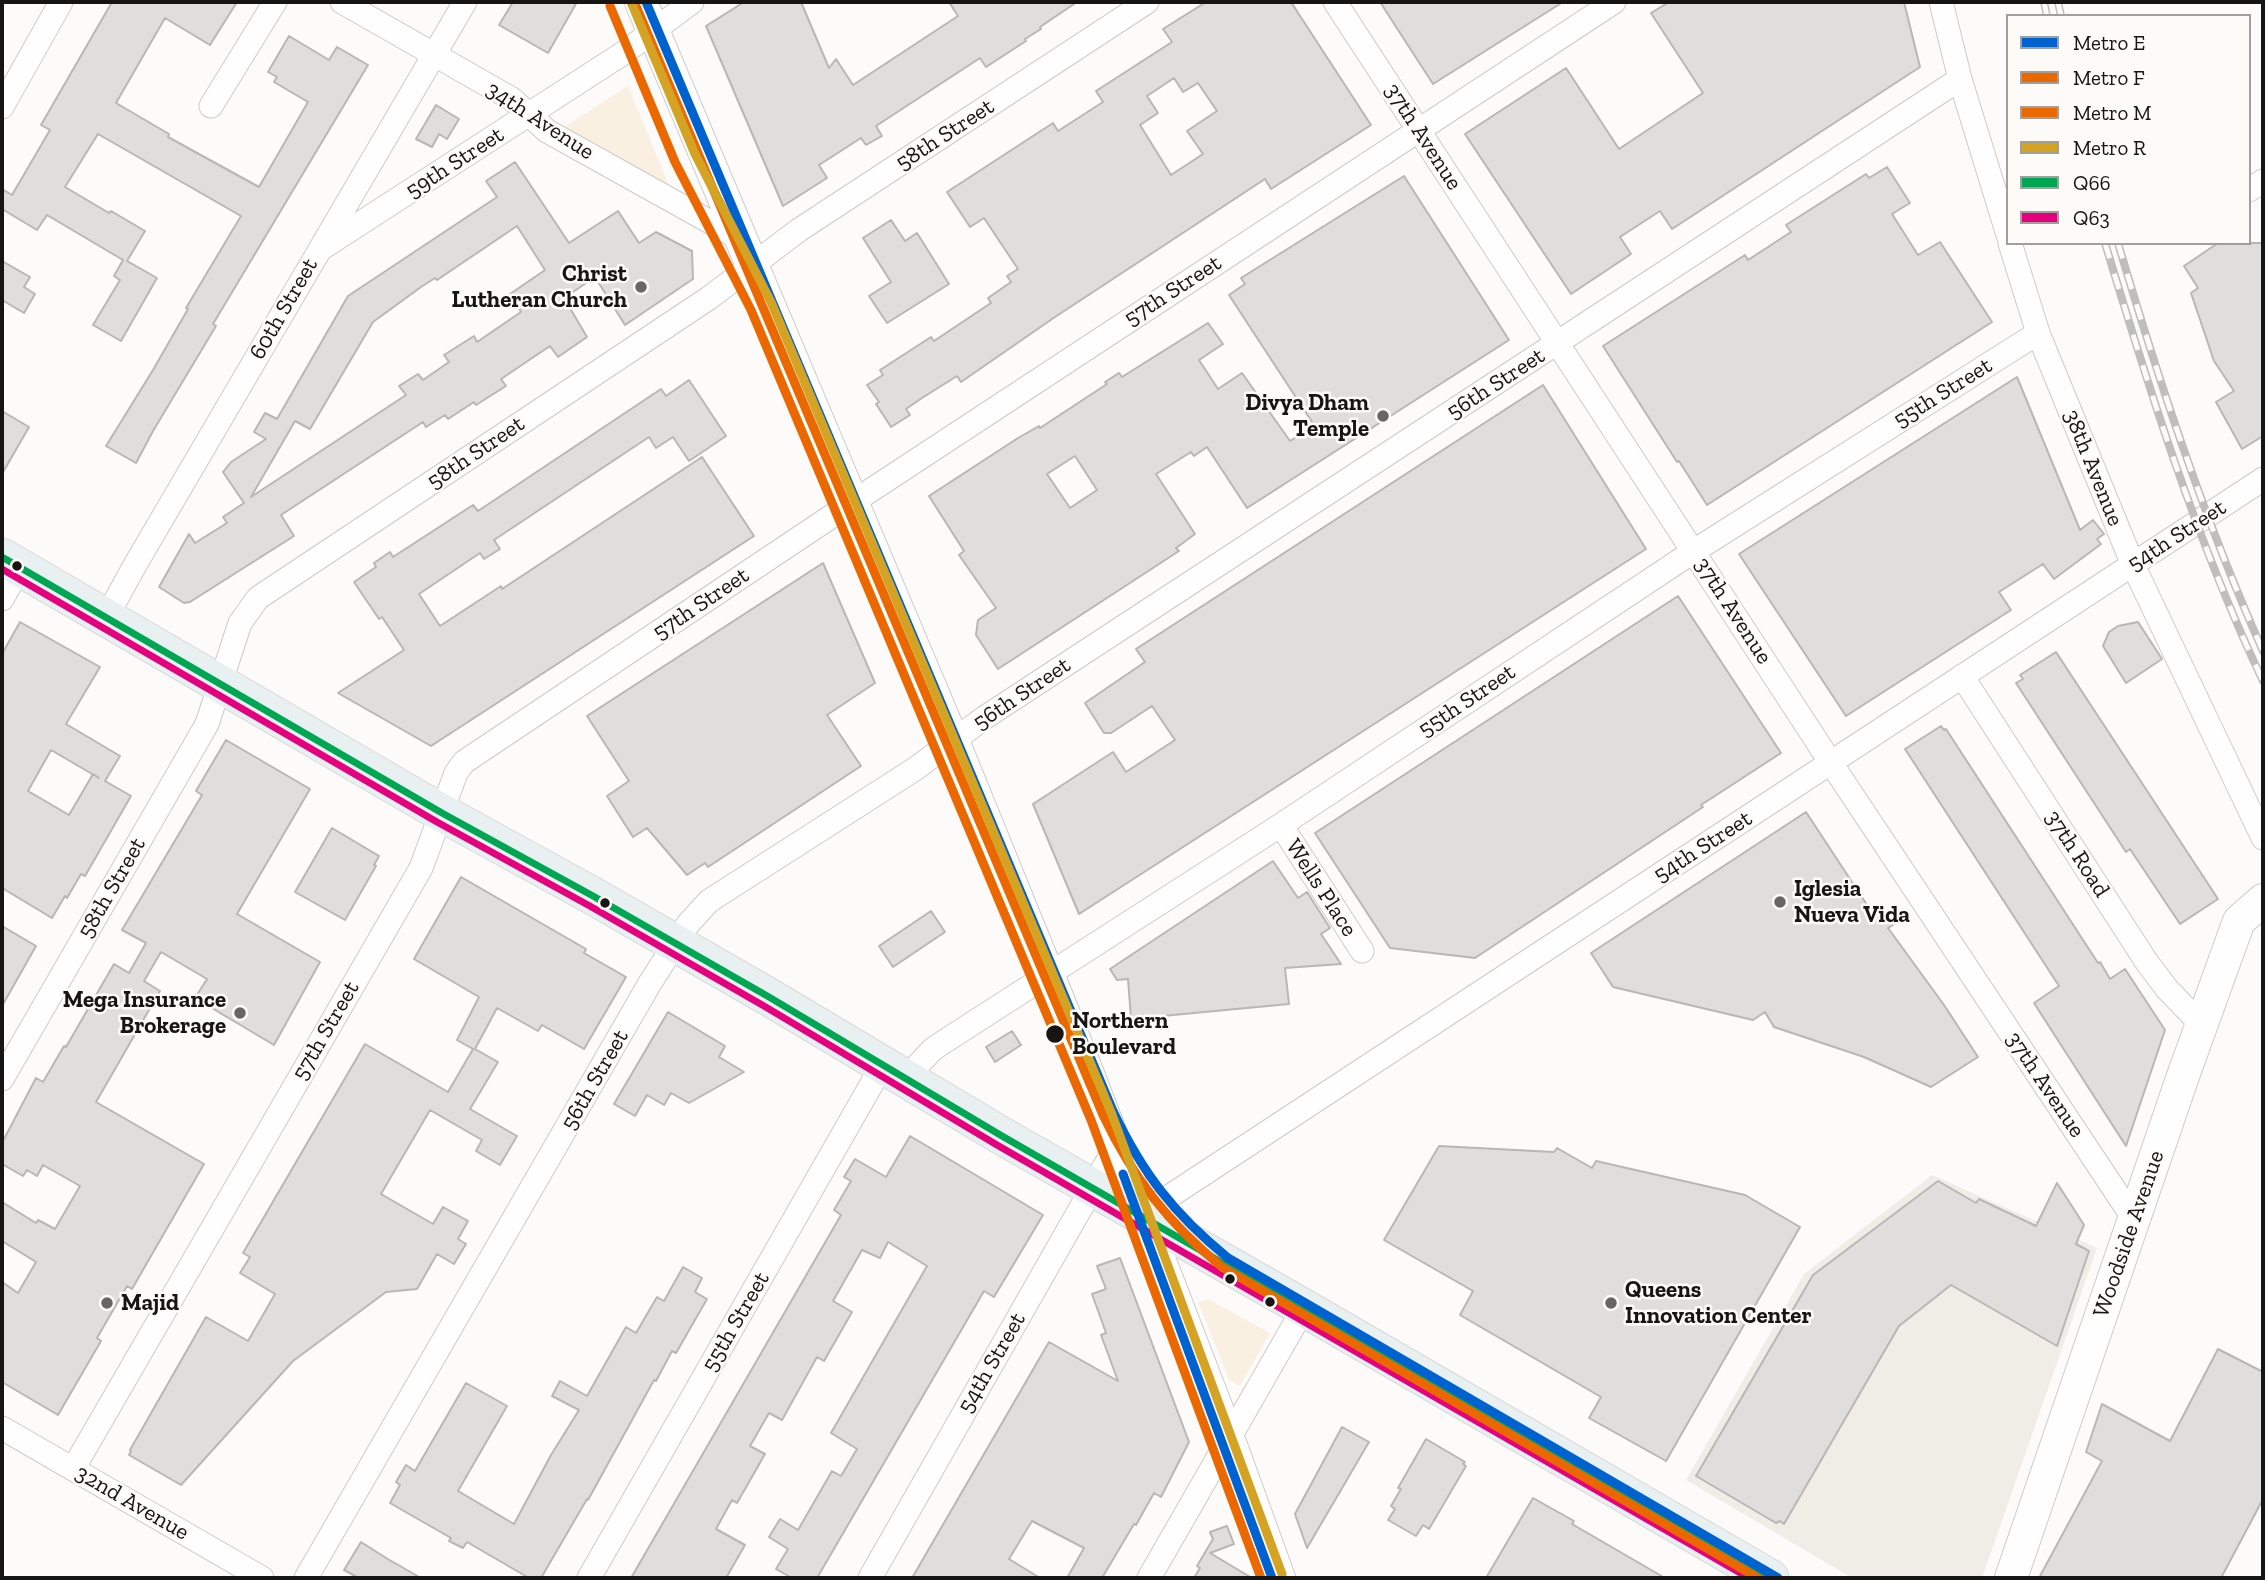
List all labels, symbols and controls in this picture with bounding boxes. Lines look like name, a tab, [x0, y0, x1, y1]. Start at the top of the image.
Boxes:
legend	[2006, 14, 2251, 245]
text: Metro E	[2073, 30, 2145, 55]
text: Metro F	[2073, 65, 2145, 90]
street label: 34th Avenue	[481, 76, 599, 166]
street label: 37th Avenue	[1378, 79, 1468, 195]
street label: 58th Street	[891, 93, 999, 177]
text: Metro M	[2073, 100, 2152, 125]
street label: 59th Street	[401, 121, 509, 205]
text: Metro R	[2073, 135, 2146, 160]
text: Q66	[2073, 170, 2111, 195]
text: Q63	[2073, 205, 2110, 230]
street label: 57th Street	[1119, 250, 1227, 332]
street label: 60th Street	[244, 253, 324, 365]
place label: Christ Lutheran Church	[452, 260, 627, 314]
marker: Christ Lutheran Church	[633, 279, 649, 295]
street label: 56th Street	[1442, 342, 1550, 426]
street label: 55th Street	[1889, 352, 1997, 434]
place label: Divya Dham Temple	[1245, 389, 1369, 443]
street label: 38th Avenue	[2057, 406, 2129, 530]
marker: Divya Dham Temple	[1375, 408, 1391, 424]
street label: 58th Street	[422, 410, 530, 496]
street label: 54th Street	[2123, 494, 2231, 578]
street label: 37th Avenue	[1688, 553, 1778, 669]
unlabelled marker	[10, 559, 24, 573]
street label: 57th Street	[648, 562, 754, 646]
street label: 56th Street	[968, 651, 1076, 737]
street label: 55th Street	[1413, 659, 1521, 743]
street label: 54th Street	[1649, 805, 1757, 889]
street label: 37th Road	[2039, 805, 2115, 903]
street label: 58th Street	[72, 833, 152, 943]
street label: Wells Place	[1279, 834, 1363, 942]
place label: Iglesia Nueva Vida	[1794, 875, 1910, 929]
marker: Iglesia Nueva Vida	[1772, 894, 1788, 910]
unlabelled marker	[598, 896, 612, 910]
street label: 57th Street	[287, 977, 365, 1085]
place label: Mega Insurance Brokerage	[63, 986, 226, 1040]
marker: Mega Insurance Brokerage	[232, 1005, 248, 1021]
place label: Northern Boulevard	[1072, 1007, 1176, 1061]
marker: Northern Boulevard	[1044, 1023, 1066, 1045]
street label: 56th Street	[555, 1025, 635, 1135]
street label: 37th Avenue	[2000, 1027, 2090, 1143]
street label: Woodside Avenue	[2088, 1147, 2170, 1321]
street label: 55th Street	[696, 1267, 776, 1377]
unlabelled marker	[1223, 1272, 1237, 1286]
place label: Queens Innovation Center	[1625, 1276, 1812, 1330]
place label: Majid	[121, 1289, 179, 1317]
marker: Majid	[99, 1295, 115, 1311]
unlabelled marker	[1263, 1295, 1277, 1309]
marker: Queens Innovation Center	[1603, 1295, 1619, 1311]
street label: 54th Street	[952, 1308, 1032, 1418]
street label: 32nd Avenue	[70, 1459, 194, 1547]

